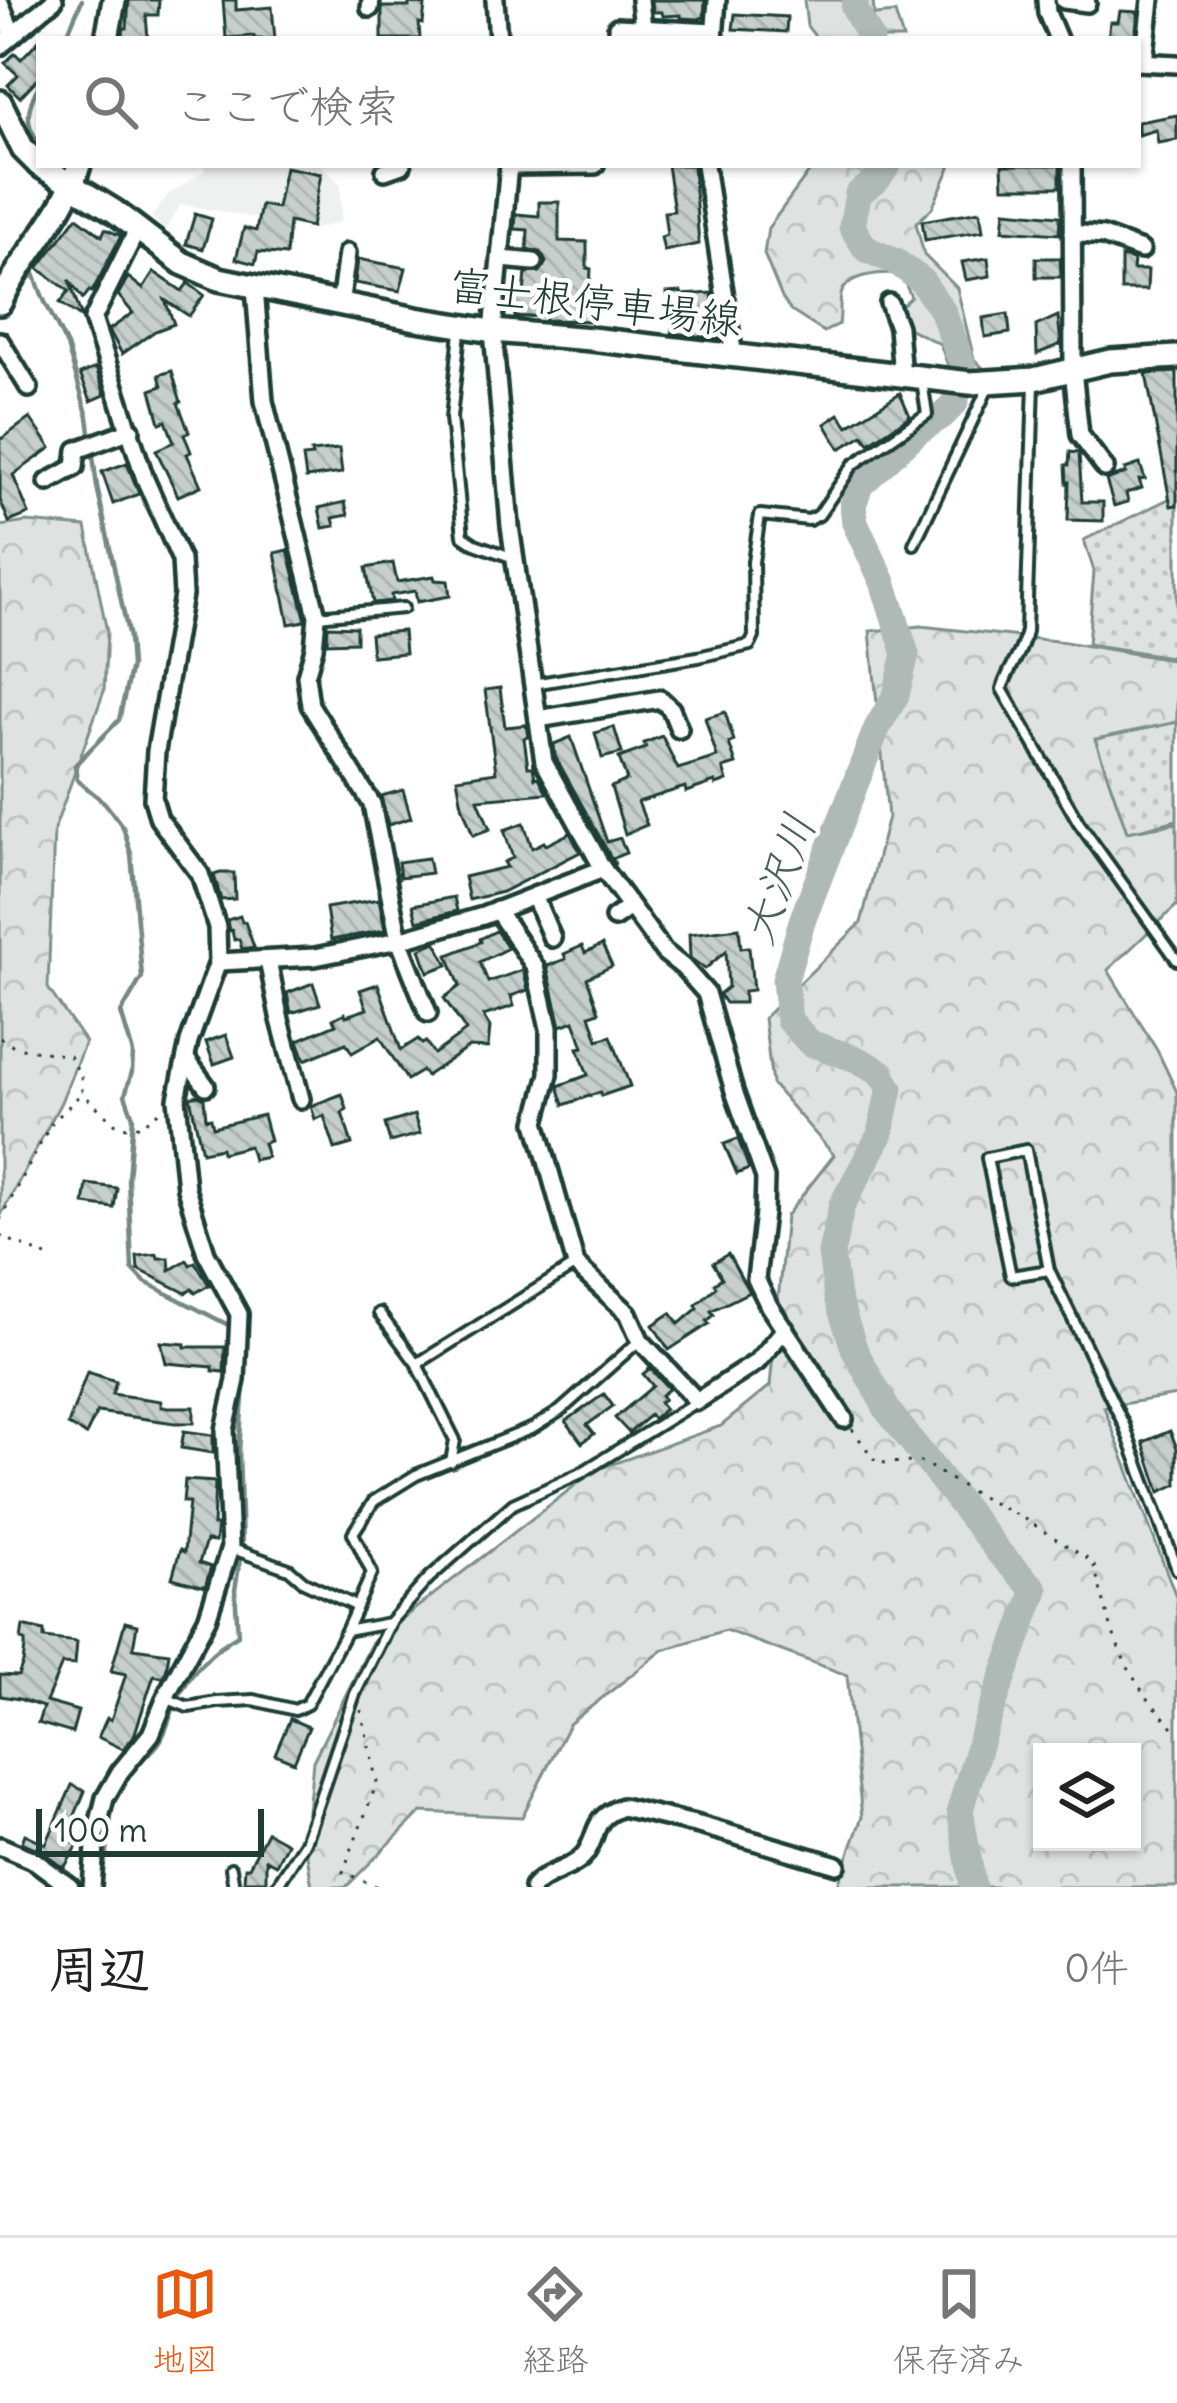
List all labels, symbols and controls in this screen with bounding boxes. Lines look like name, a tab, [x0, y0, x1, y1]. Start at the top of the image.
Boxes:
search box	[36, 36, 1141, 168]
icon: search	[78, 69, 144, 135]
text: ここで検索	[174, 78, 399, 134]
street label: 富士根停車場線	[446, 258, 744, 346]
water label: 大沢川	[729, 806, 827, 952]
map controls	[1033, 1743, 1141, 1851]
button: layers	[1033, 1743, 1141, 1851]
scale bar	[36, 1803, 264, 1856]
text: 100 m	[54, 1809, 147, 1851]
text: 周辺	[48, 1937, 150, 2001]
text: 0件	[1064, 1944, 1129, 1993]
tab: 地図	[152, 2261, 218, 2381]
tab: 経路	[522, 2261, 588, 2381]
tab: 保存済み	[893, 2261, 1025, 2381]

